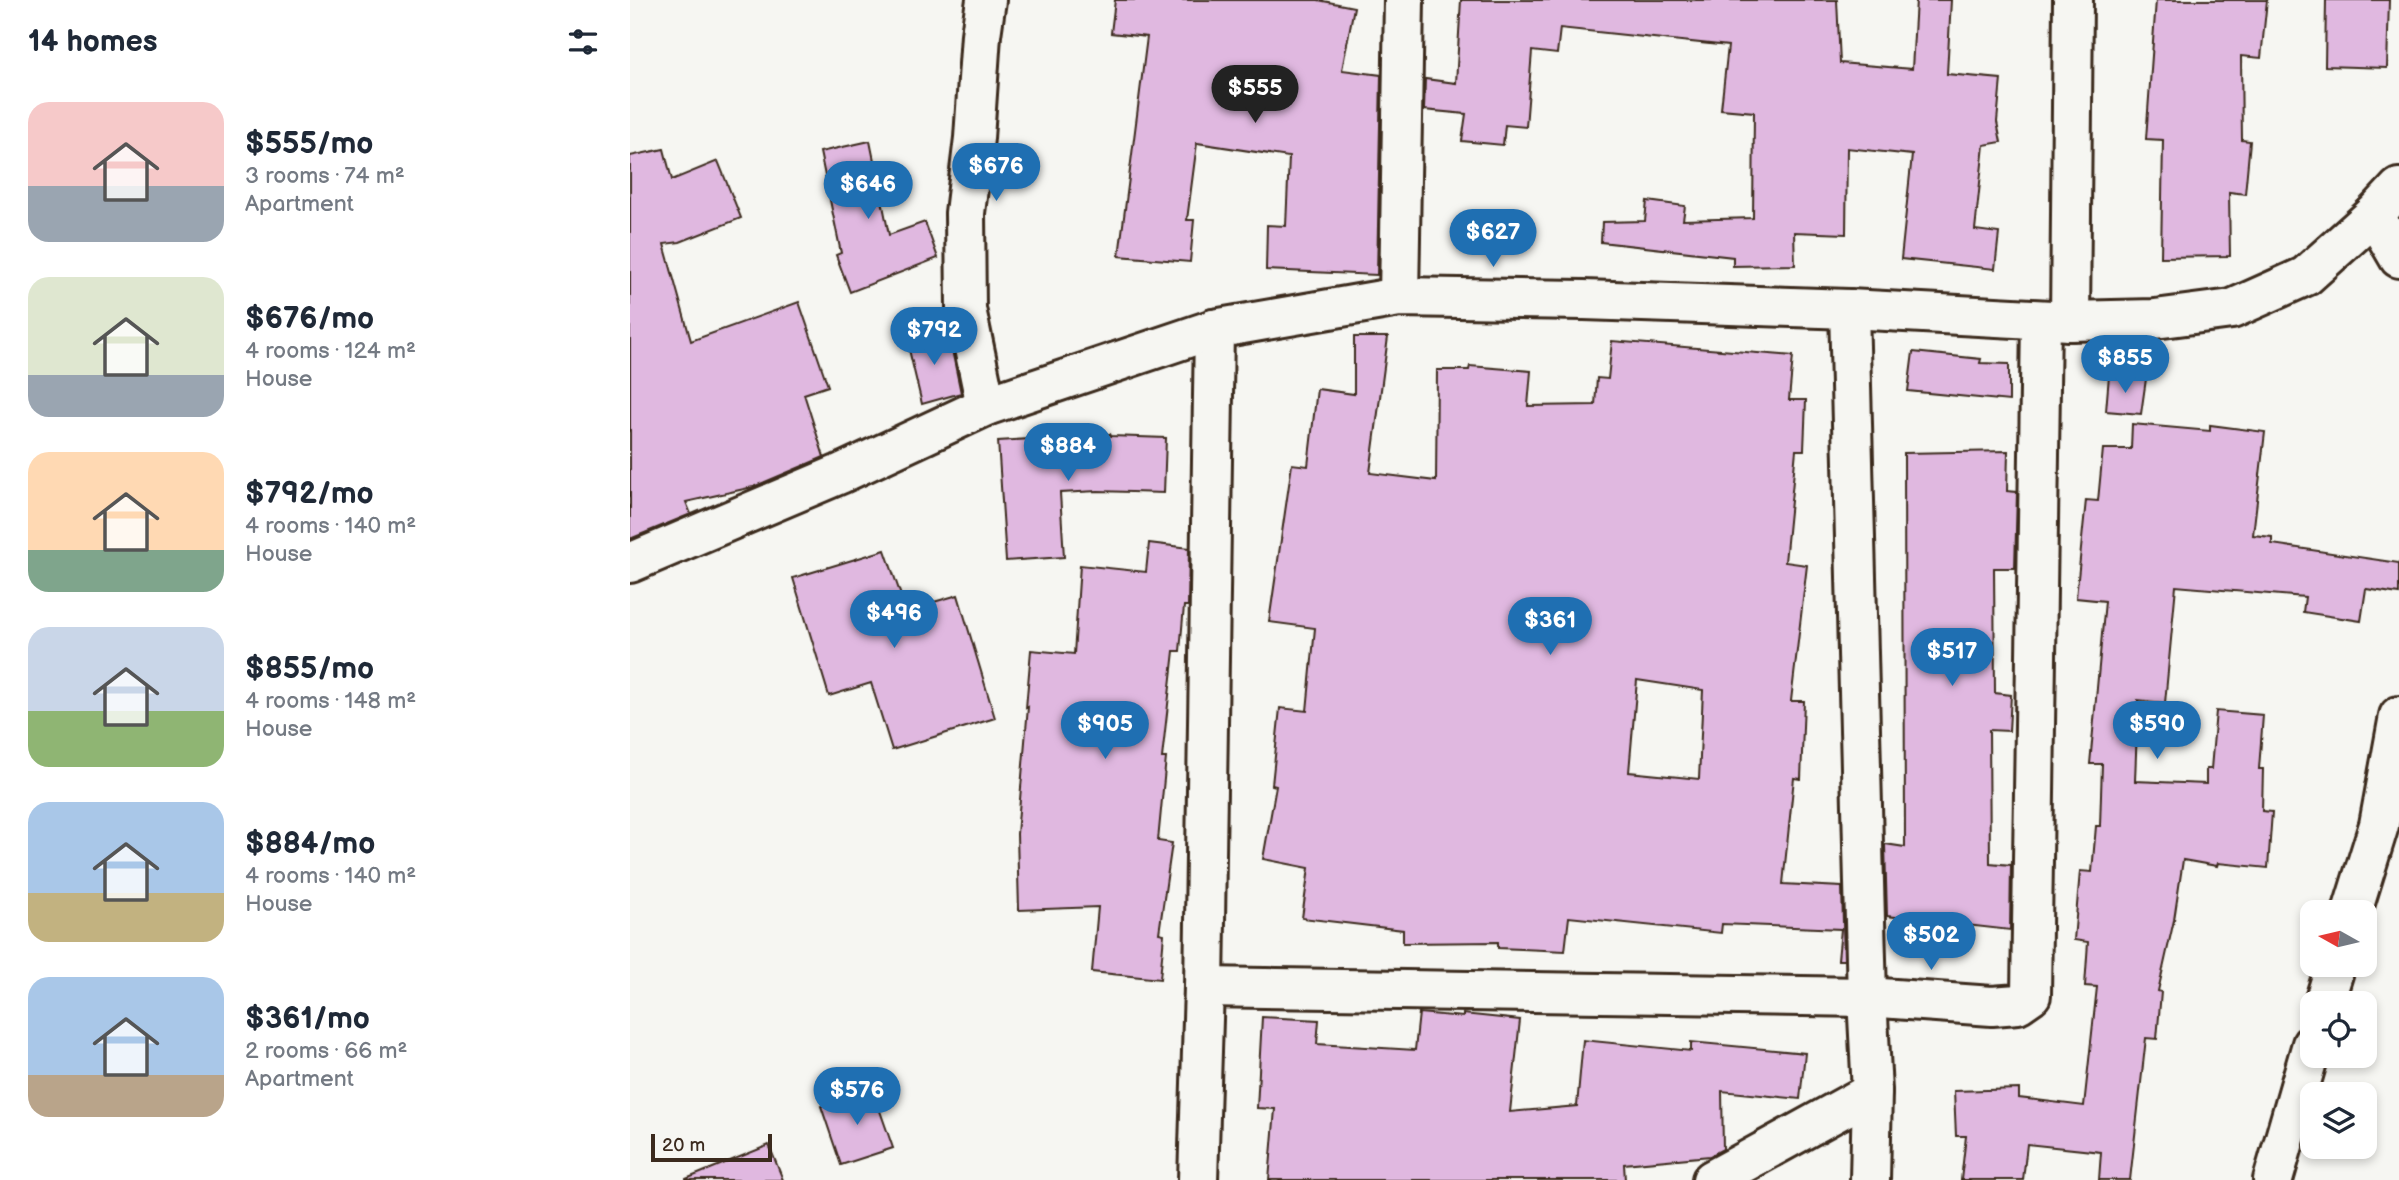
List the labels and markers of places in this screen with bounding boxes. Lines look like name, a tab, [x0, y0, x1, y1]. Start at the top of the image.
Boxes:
pin: $555	[1214, 66, 1296, 125]
pin: $676	[955, 144, 1037, 203]
pin: $646	[827, 162, 909, 221]
pin: $627	[1452, 210, 1534, 269]
pin: $792	[893, 308, 975, 367]
pin: $855	[2084, 336, 2166, 395]
pin: $884	[1027, 424, 1109, 483]
pin: $496	[853, 590, 935, 650]
pin: $361	[1509, 598, 1591, 657]
pin: $517	[1911, 628, 1993, 688]
pin: $905	[1064, 702, 1146, 761]
pin: $590	[2116, 702, 2198, 761]
pin: $502	[1890, 912, 1972, 972]
pin: $576	[816, 1068, 898, 1127]

